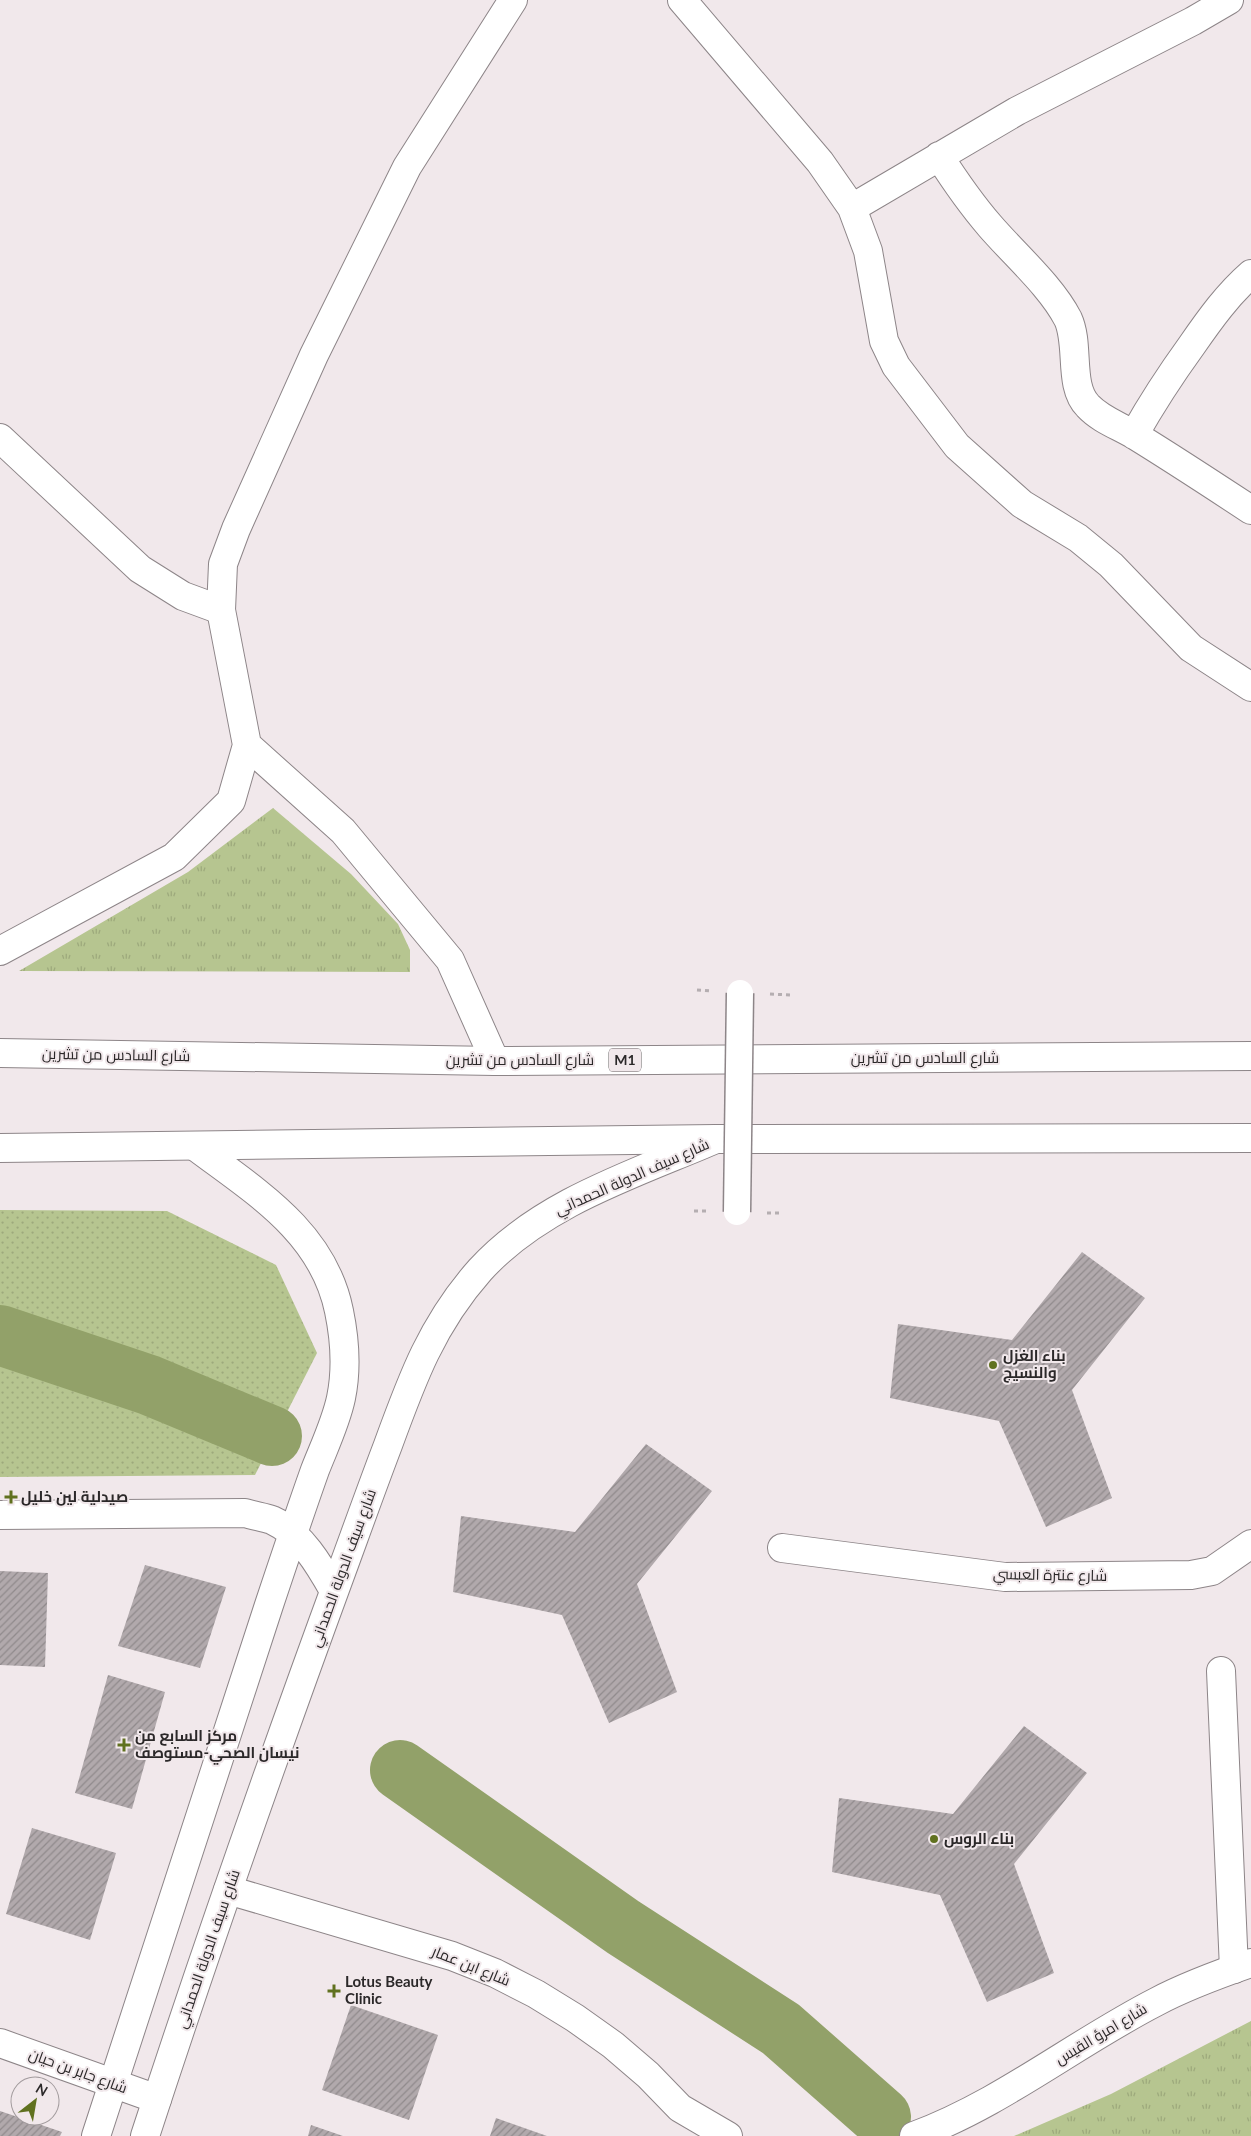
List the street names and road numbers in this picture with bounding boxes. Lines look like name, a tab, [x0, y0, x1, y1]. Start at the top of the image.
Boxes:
street label: شارع السادس من تشرين	[42, 1044, 190, 1067]
road number: M1	[609, 1048, 641, 1072]
street label: شارع السادس من تشرين	[851, 1048, 999, 1069]
street label: شارع السادس من تشرين	[446, 1050, 594, 1071]
street label: شارع سيف الدولة الحمداني	[552, 1134, 713, 1222]
street label: شارع سيف الدولة الحمداني	[305, 1486, 383, 1651]
street label: شارع عنترة العبسي	[993, 1564, 1107, 1588]
street label: شارع سيف الدولة الحمداني	[171, 1867, 247, 2032]
street label: شارع ابن عمار	[428, 1941, 513, 1992]
street label: شارع امرؤ القيس	[1051, 1999, 1151, 2070]
street label: شارع جابر بن حيان	[26, 2044, 130, 2099]

